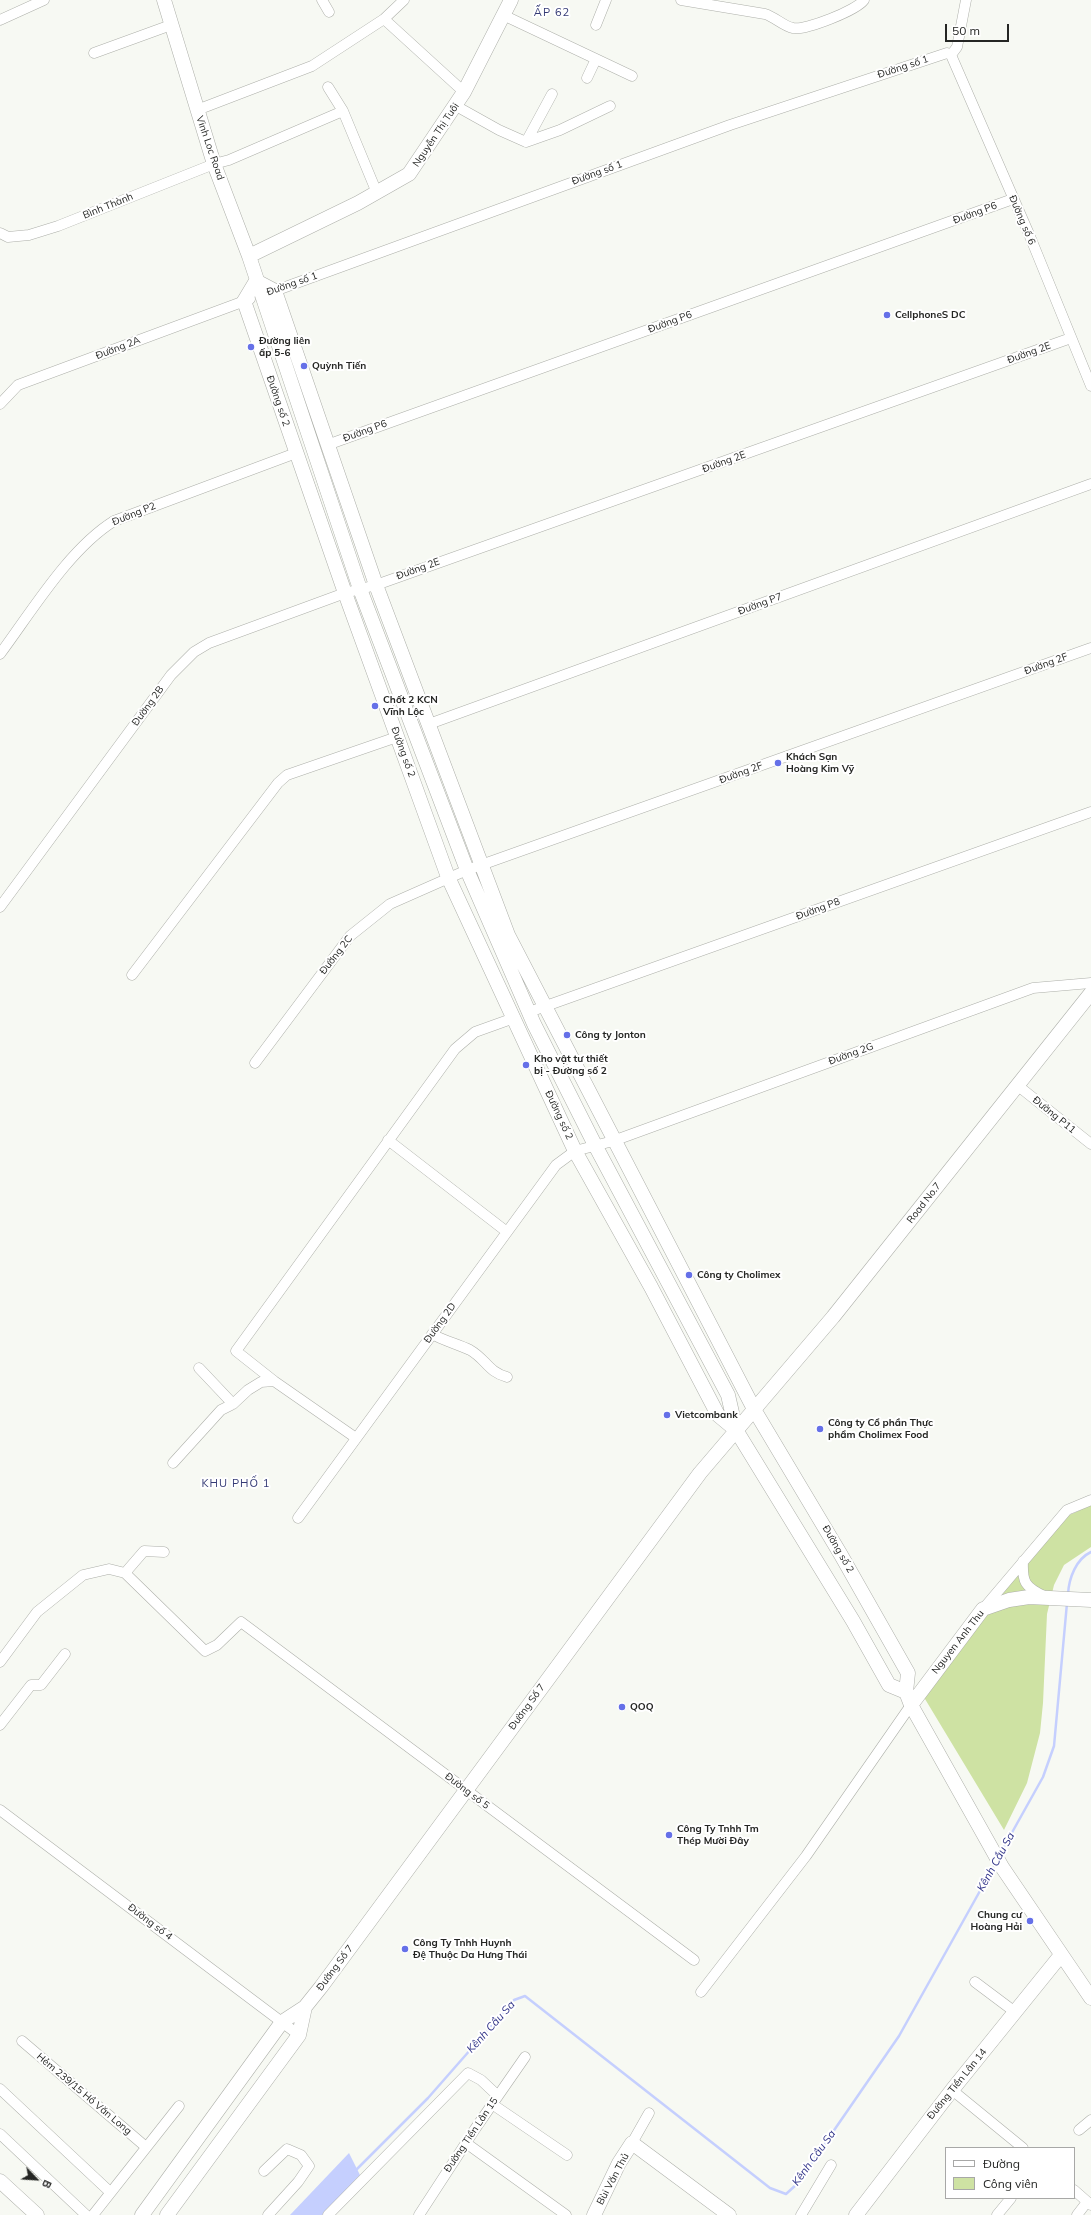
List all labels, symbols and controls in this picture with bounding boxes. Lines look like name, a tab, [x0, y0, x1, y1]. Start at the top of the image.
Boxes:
district label: ẤP 62	[534, 6, 570, 20]
scale bar	[947, 16, 1011, 42]
text: 50 m	[952, 23, 980, 38]
street label: Đường số 1	[876, 53, 930, 81]
street label: Nguyễn Thị Tuôi	[410, 101, 462, 169]
street label: Vinh Loc Road	[193, 114, 227, 182]
street label: Đường số 1	[570, 158, 624, 188]
street label: Bình Thành	[81, 190, 135, 222]
street label: Đường số 6	[1006, 193, 1038, 247]
street label: Đường P6	[951, 200, 999, 226]
street label: Đường số 1	[265, 270, 319, 298]
street label: Đường P6	[646, 309, 694, 335]
place label: CellphoneS DC	[895, 309, 966, 321]
marker: CellphoneS DC	[882, 310, 892, 320]
street label: Đường 2A	[94, 334, 142, 362]
place label: Đường liên ấp 5-6	[259, 335, 310, 358]
street label: Đường 2E	[1006, 340, 1052, 366]
marker: Đường liên ấp 5-6	[246, 342, 256, 352]
place label: Quỳnh Tiến	[312, 360, 366, 372]
marker: Quỳnh Tiến	[299, 361, 309, 371]
street label: Đường số 2	[264, 374, 292, 428]
street label: Đường P6	[341, 418, 389, 444]
street label: Đường 2E	[701, 449, 747, 475]
street label: Đường P2	[110, 500, 158, 528]
street label: Đường 2E	[395, 556, 441, 582]
street label: Đường P7	[736, 591, 784, 617]
street label: Đường 2F	[1023, 651, 1069, 677]
street label: Đường 2B	[130, 684, 166, 728]
place label: Chốt 2 KCN Vĩnh Lộc	[383, 694, 438, 718]
marker: Chốt 2 KCN Vĩnh Lộc	[370, 701, 380, 711]
street label: Đường số 2	[388, 725, 418, 779]
place label: Khách Sạn Hoàng Kim Vỹ	[786, 751, 854, 774]
marker: Khách Sạn Hoàng Kim Vỹ	[773, 758, 783, 768]
street label: Đường 2F	[718, 760, 764, 786]
street label: Đường P8	[794, 896, 842, 922]
street label: Đường 2C	[317, 933, 355, 977]
place label: Công ty Jonton	[575, 1029, 646, 1041]
marker: Công ty Jonton	[562, 1030, 572, 1040]
street label: Đường 2G	[827, 1040, 875, 1068]
place label: Kho vật tư thiết bị - Đường số 2	[534, 1053, 608, 1076]
marker: Kho vật tư thiết bị - Đường số 2	[521, 1060, 531, 1070]
street label: Đường số 2	[542, 1089, 576, 1141]
street label: Đường P11	[1030, 1094, 1078, 1136]
street label: Road No.7	[904, 1180, 944, 1226]
place label: Công ty Cholimex	[697, 1269, 780, 1281]
marker: Công ty Cholimex	[684, 1270, 694, 1280]
street label: Đường 2D	[421, 1300, 459, 1346]
place label: Vietcombank	[675, 1409, 738, 1421]
marker: Vietcombank	[662, 1410, 672, 1420]
place label: Công ty Cổ phần Thực phẩm Cholimex Food	[828, 1417, 933, 1440]
marker: Công ty Cổ phần Thực phẩm Cholimex Food	[815, 1424, 825, 1434]
district label: KHU PHỐ 1	[202, 1477, 270, 1491]
street label: Đường số 2	[820, 1523, 856, 1575]
street label: Nguyen Anh Thu	[929, 1608, 987, 1676]
street label: Đường Số 7	[506, 1682, 548, 1732]
place label: QOQ	[630, 1701, 654, 1713]
marker: QOQ	[617, 1702, 627, 1712]
street label: Đường số 5	[442, 1770, 492, 1812]
place label: Công Ty Tnhh Tm Thép Mười Đây	[677, 1823, 759, 1846]
marker: Công Ty Tnhh Tm Thép Mười Đây	[664, 1830, 674, 1840]
water label: Kênh Cầu Sa	[974, 1830, 1018, 1894]
street label: Đường số 4	[125, 1901, 175, 1943]
place label: Chung cư Hoàng Hải	[971, 1909, 1022, 1932]
marker: Chung cư Hoàng Hải	[1025, 1916, 1035, 1926]
place label: Công Ty Tnhh Huynh Đệ Thuộc Da Hưng Thái	[413, 1937, 527, 1960]
street label: Đường Số 7	[314, 1943, 356, 1993]
marker: Công Ty Tnhh Huynh Đệ Thuộc Da Hưng Thái	[400, 1944, 410, 1954]
water label: Kênh Cầu Sa	[464, 1998, 518, 2056]
street label: Đường Tiền Lân 14	[925, 2046, 989, 2122]
street label: Hẻm 239/15 Hồ Văn Long	[34, 2051, 134, 2137]
street label: Đường Tiền Lân 15	[442, 2095, 500, 2175]
water label: Kênh Cầu Sa	[789, 2128, 839, 2188]
legend	[945, 2147, 1075, 2199]
street label: Bùi Văn Thủ	[594, 2151, 632, 2207]
text: Đường	[983, 2156, 1020, 2171]
north arrow	[16, 2159, 56, 2199]
text: Công viên	[983, 2176, 1038, 2191]
text: B	[39, 2178, 55, 2190]

